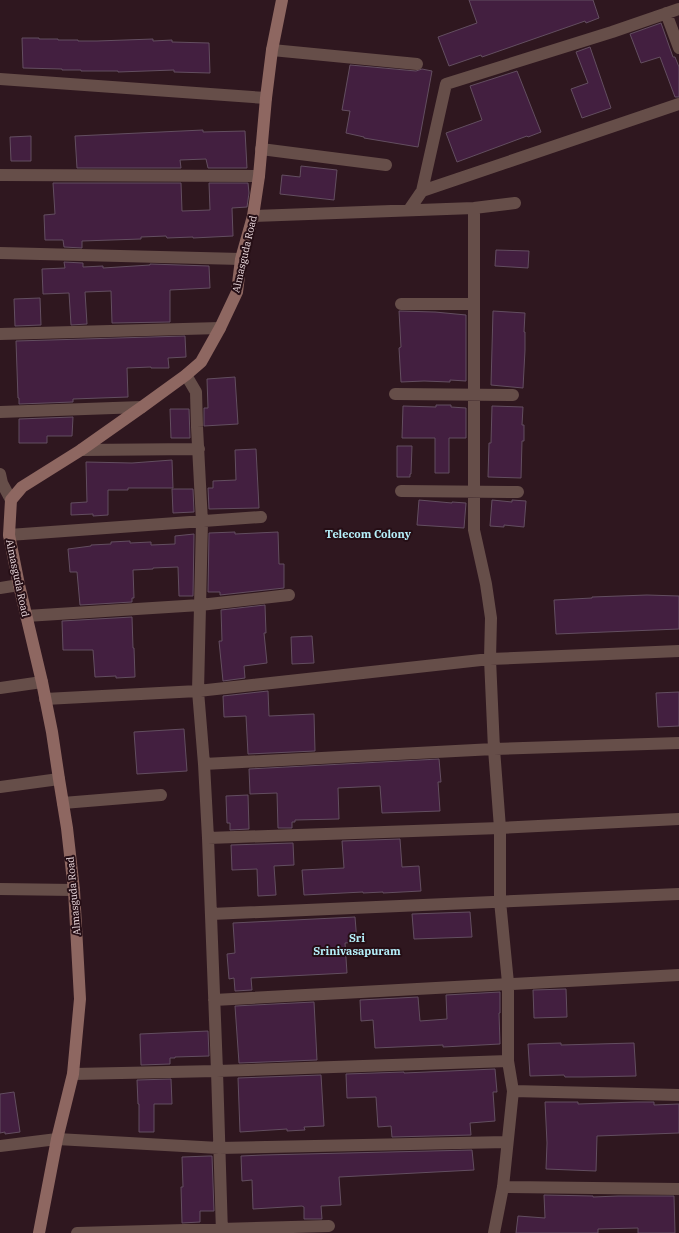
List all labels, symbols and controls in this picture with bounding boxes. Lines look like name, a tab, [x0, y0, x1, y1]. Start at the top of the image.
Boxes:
street label: Almasguda Road	[229, 214, 260, 294]
district label: Telecom Colony	[325, 527, 412, 541]
street label: Almasguda Road	[3, 538, 32, 618]
street label: Almasguda Road	[64, 856, 83, 936]
district label: Sri Srinivasapuram	[313, 931, 401, 958]

